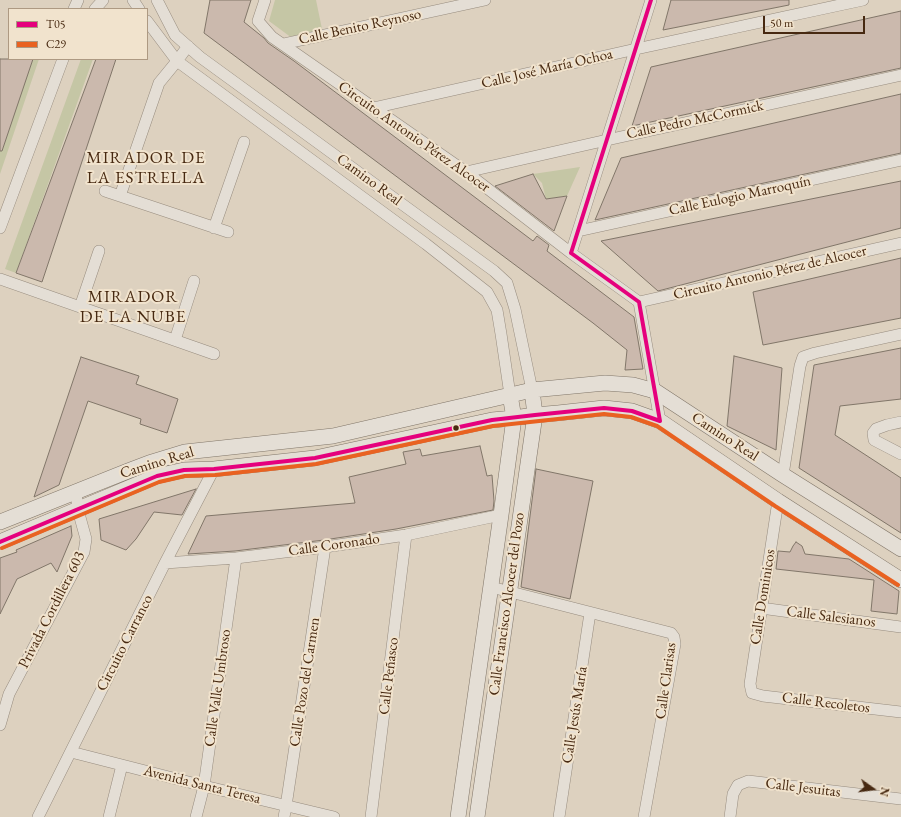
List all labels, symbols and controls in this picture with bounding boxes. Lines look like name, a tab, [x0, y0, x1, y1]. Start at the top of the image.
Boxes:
street label: Calle Benito Reynoso	[297, 5, 423, 49]
legend	[8, 8, 148, 60]
scale bar	[765, 8, 867, 34]
text: 50 m	[770, 15, 793, 31]
text: T05	[46, 16, 66, 32]
text: C29	[46, 36, 66, 52]
street label: Calle José María Ochoa	[480, 45, 614, 93]
street label: Circuito Antonio Pérez Alcocer	[335, 78, 493, 196]
street label: Calle Pedro McCormick	[625, 97, 765, 143]
district label: MIRADOR DE LA ESTRELLA	[86, 148, 206, 188]
street label: Camino Real	[333, 150, 405, 210]
street label: Calle Eulogio Marroquín	[667, 172, 813, 220]
street label: Circuito Antonio Pérez de Alcocer	[672, 242, 868, 304]
district label: MIRADOR DE LA NUBE	[80, 287, 186, 327]
street label: Camino Real	[688, 409, 762, 465]
unlabelled marker	[451, 423, 461, 433]
street label: Camino Real	[118, 443, 196, 483]
street label: Calle Francisco Alcocer del Pozo	[485, 511, 529, 697]
street label: Calle Coronado	[287, 530, 381, 560]
street label: Calle Dominicos	[747, 548, 779, 646]
street label: Privada Cordillera 603	[15, 549, 89, 671]
street label: Circuito Carranco	[93, 592, 157, 694]
street label: Calle Salesianos	[785, 603, 877, 631]
street label: Calle Pozo del Carmen	[286, 616, 324, 748]
street label: Calle Valle Umbroso	[201, 628, 235, 748]
street label: Calle Peñasco	[375, 636, 403, 716]
street label: Calle Clarisas	[652, 641, 680, 721]
street label: Calle Jesús María	[558, 665, 592, 765]
street label: Calle Recoletos	[781, 689, 871, 717]
street label: Avenida Santa Teresa	[142, 762, 262, 808]
north arrow	[853, 769, 893, 809]
street label: Calle Jesuitas	[764, 774, 842, 802]
text: N	[877, 786, 893, 798]

